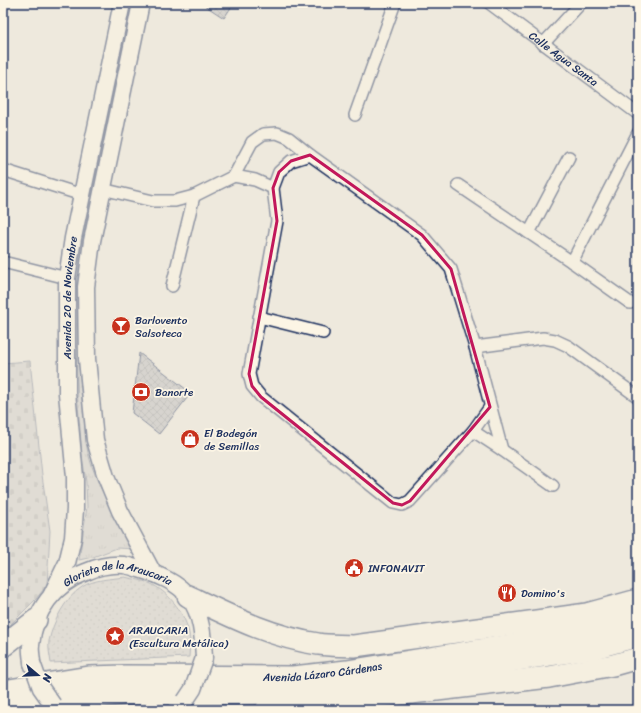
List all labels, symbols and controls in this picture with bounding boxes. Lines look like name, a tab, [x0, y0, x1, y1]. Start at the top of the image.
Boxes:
street label: Calle Agua Santa	[524, 27, 603, 92]
street label: Avenida 20 de Noviembre	[58, 235, 83, 360]
place label: Barlovento Salsoteca	[135, 311, 188, 343]
bar icon: Barlovento Salsoteca	[110, 315, 132, 337]
bank icon: Banorte	[130, 381, 152, 403]
place label: Banorte	[155, 383, 194, 402]
place label: El Bodegón de Semillas	[204, 424, 260, 456]
shop icon: El Bodegón de Semillas	[179, 428, 201, 450]
text: Glorieta de la Araucaria	[59, 556, 176, 592]
public building icon: INFONAVIT	[343, 557, 365, 579]
place label: INFONAVIT	[367, 559, 426, 578]
street label: Glorieta de la Araucaria	[61, 579, 175, 593]
restaurant icon: Domino's	[496, 582, 518, 604]
place label: Domino's	[521, 584, 565, 603]
place label: ARAUCARIA (Escultura Metálica)	[128, 621, 229, 653]
place icon: ARAUCARIA (Escultura Metálica)	[104, 625, 126, 647]
north arrow	[18, 655, 58, 695]
street label: Avenida Lázaro Cárdenas	[262, 657, 384, 687]
text: N	[37, 670, 58, 685]

